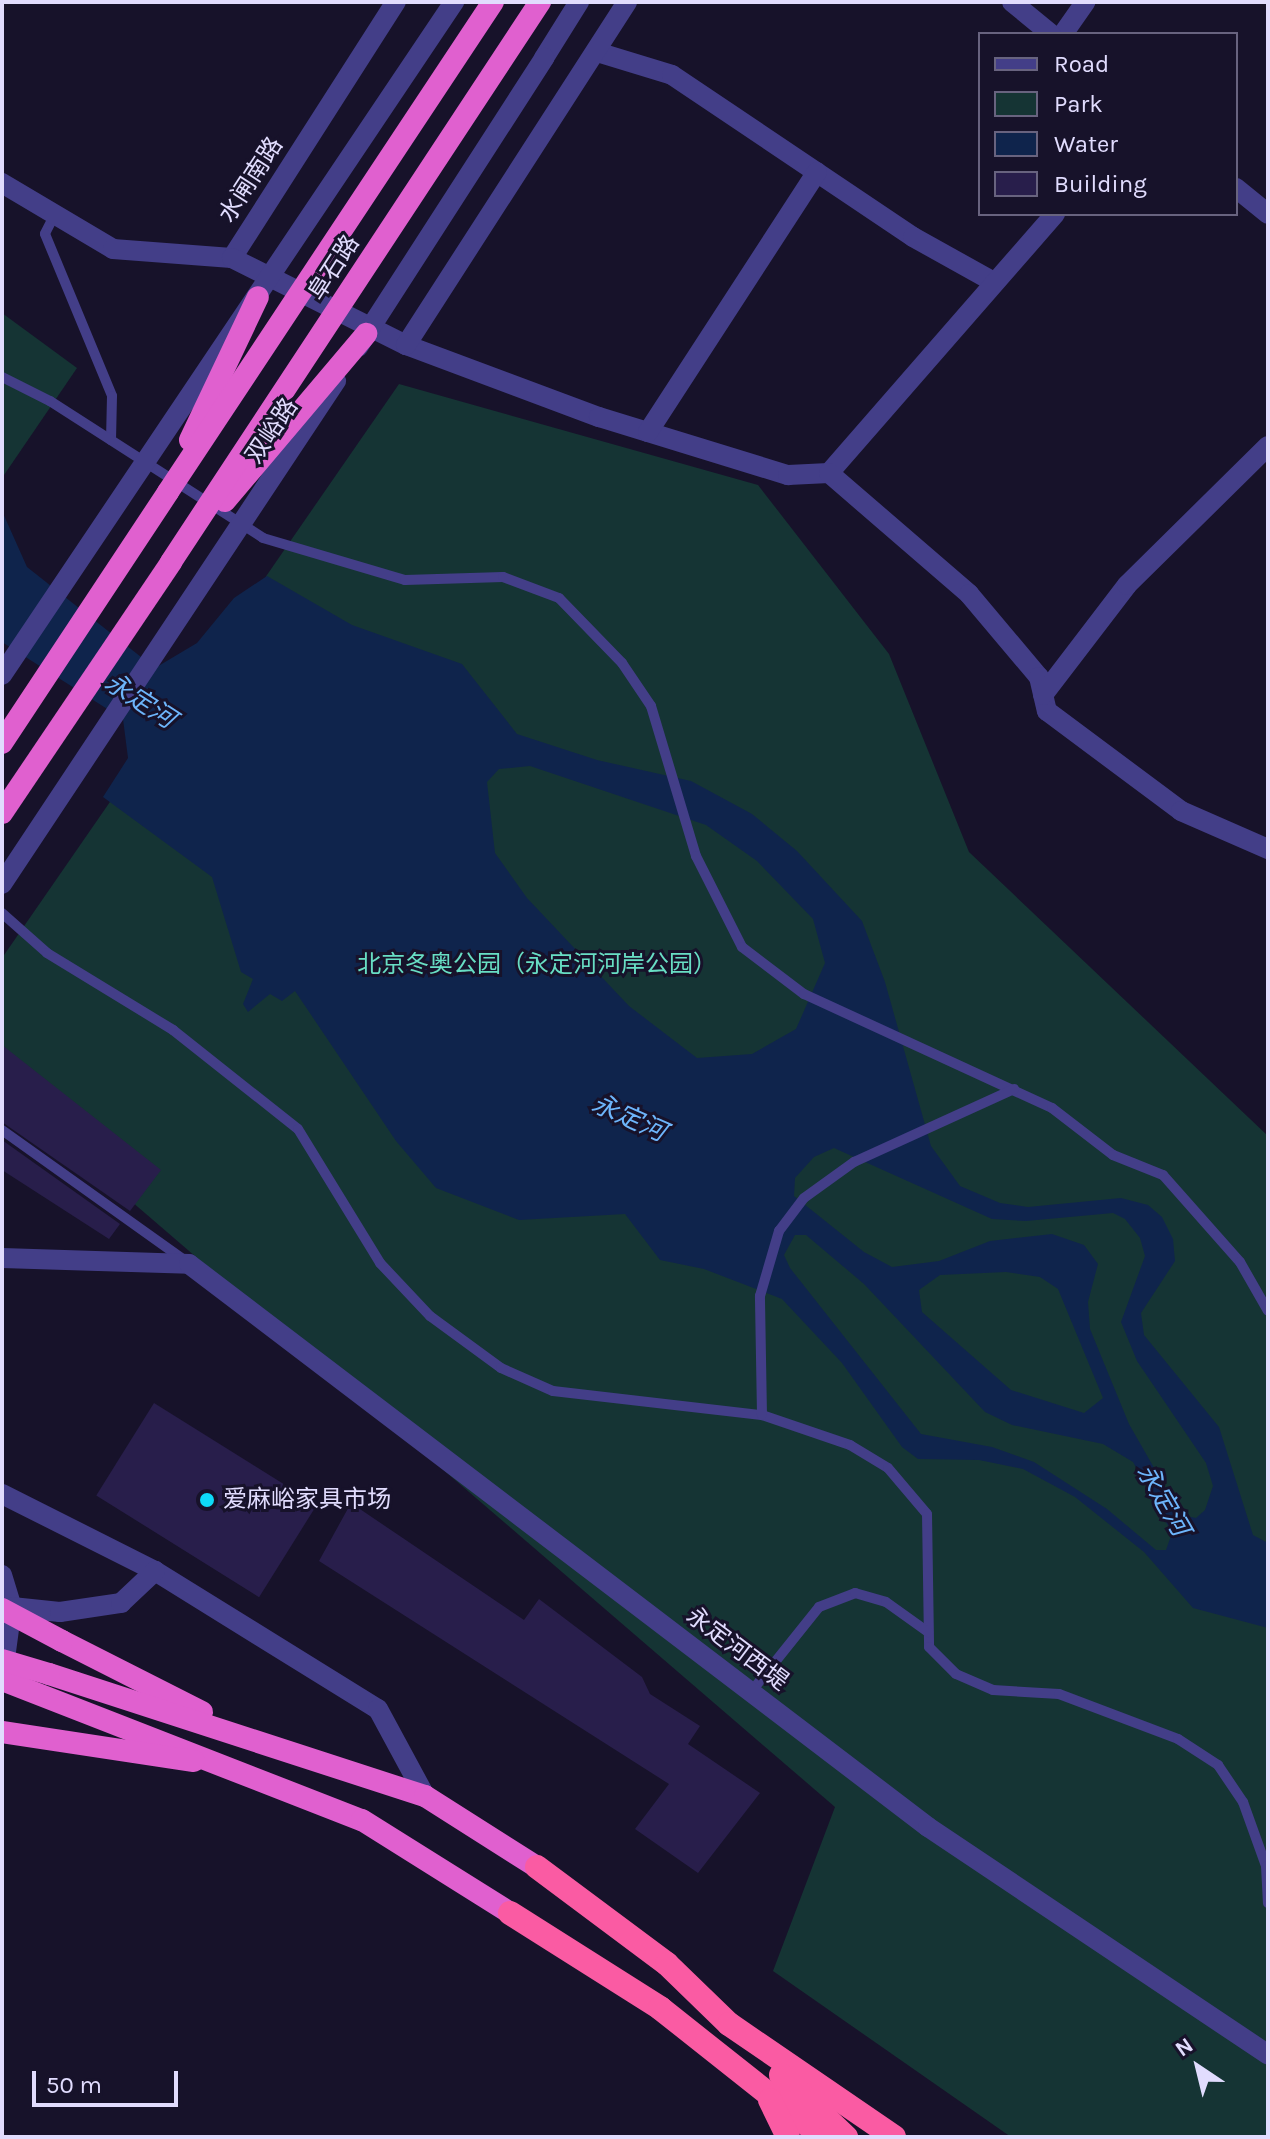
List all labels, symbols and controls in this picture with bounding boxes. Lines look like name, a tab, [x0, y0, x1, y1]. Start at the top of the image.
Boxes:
legend	[978, 32, 1238, 216]
text: Road	[1054, 50, 1109, 78]
text: Park	[1054, 90, 1103, 118]
text: Water	[1054, 130, 1118, 158]
street label: 水闸南路	[213, 132, 289, 228]
text: Building	[1054, 170, 1147, 198]
street label: 阜石路	[302, 230, 366, 306]
street label: 双峪路	[240, 393, 304, 469]
water label: 永定河	[99, 667, 181, 735]
park label: 北京冬奥公园（永定河河岸公园）	[357, 951, 717, 979]
water label: 永定河	[587, 1088, 671, 1148]
water label: 永定河	[1130, 1458, 1196, 1542]
place label: 爱麻峪家具市场	[223, 1486, 391, 1514]
marker: 爱麻峪家具市场	[198, 1491, 216, 1509]
street label: 永定河西堤	[680, 1601, 794, 1697]
north arrow	[1158, 2027, 1238, 2107]
text: N	[1170, 2032, 1198, 2063]
scale bar	[36, 2055, 182, 2105]
text: 50 m	[46, 2071, 102, 2099]

